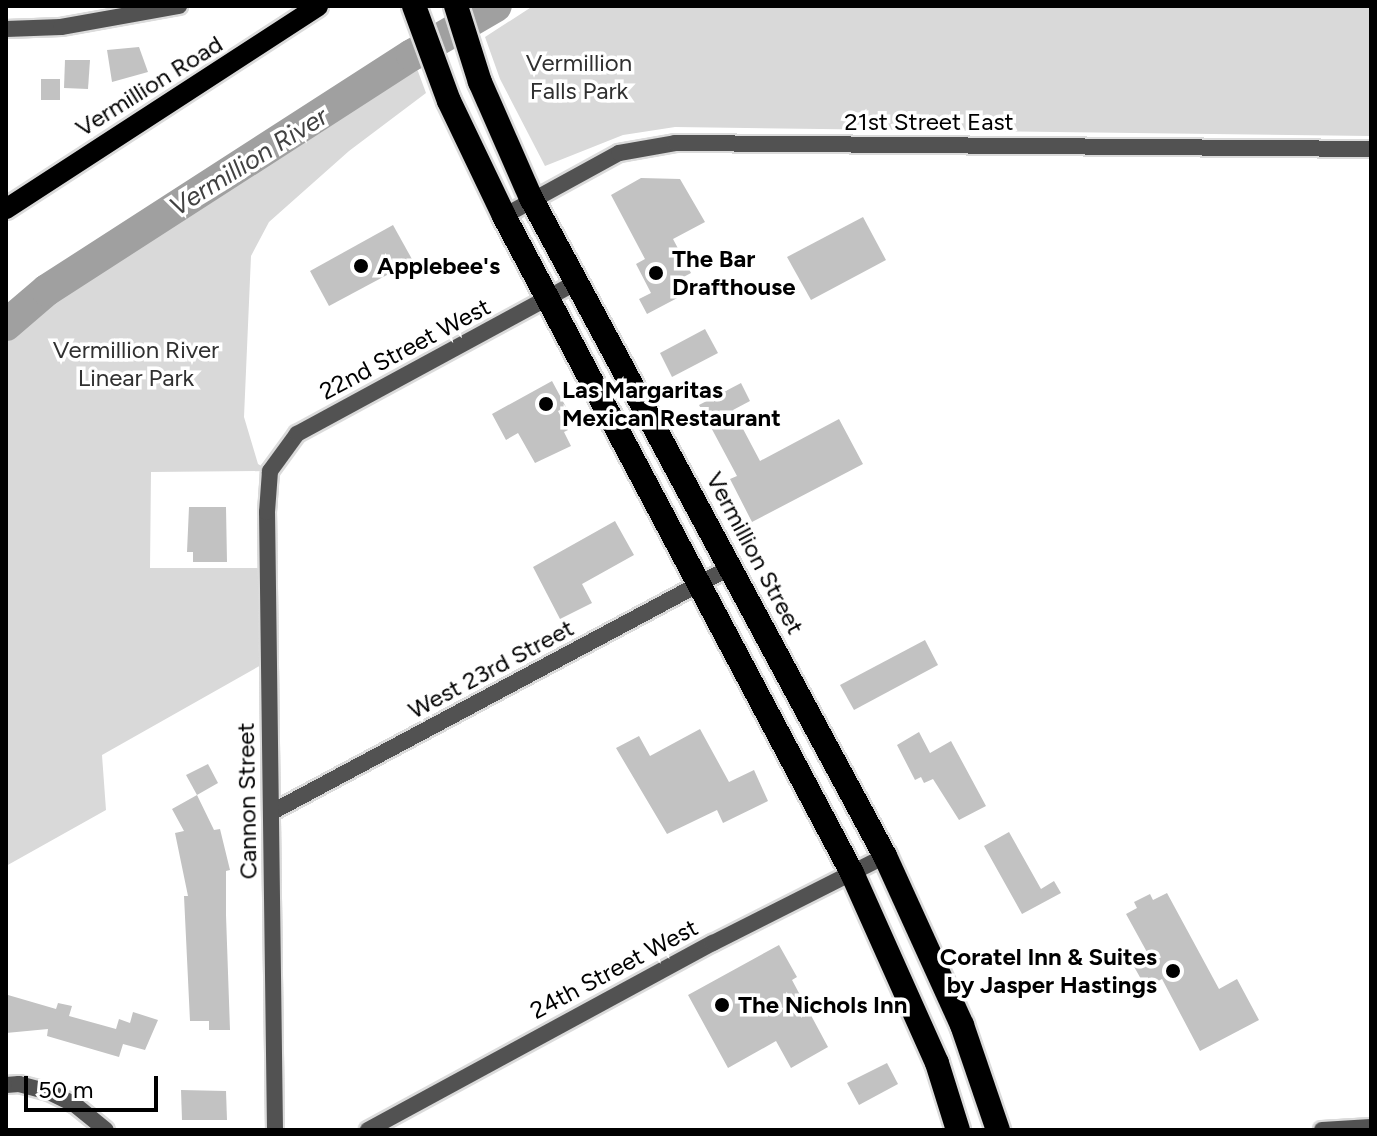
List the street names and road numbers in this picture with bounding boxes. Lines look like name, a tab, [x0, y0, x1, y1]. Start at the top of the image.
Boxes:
street label: Vermillion Road	[70, 29, 228, 143]
street label: 21st Street East	[844, 108, 1014, 136]
street label: 22nd Street West	[315, 292, 495, 406]
street label: Vermillion Street	[700, 467, 810, 639]
street label: West 23rd Street	[403, 613, 579, 725]
street label: Cannon Street	[231, 722, 263, 880]
street label: 24th Street West	[525, 913, 703, 1025]

